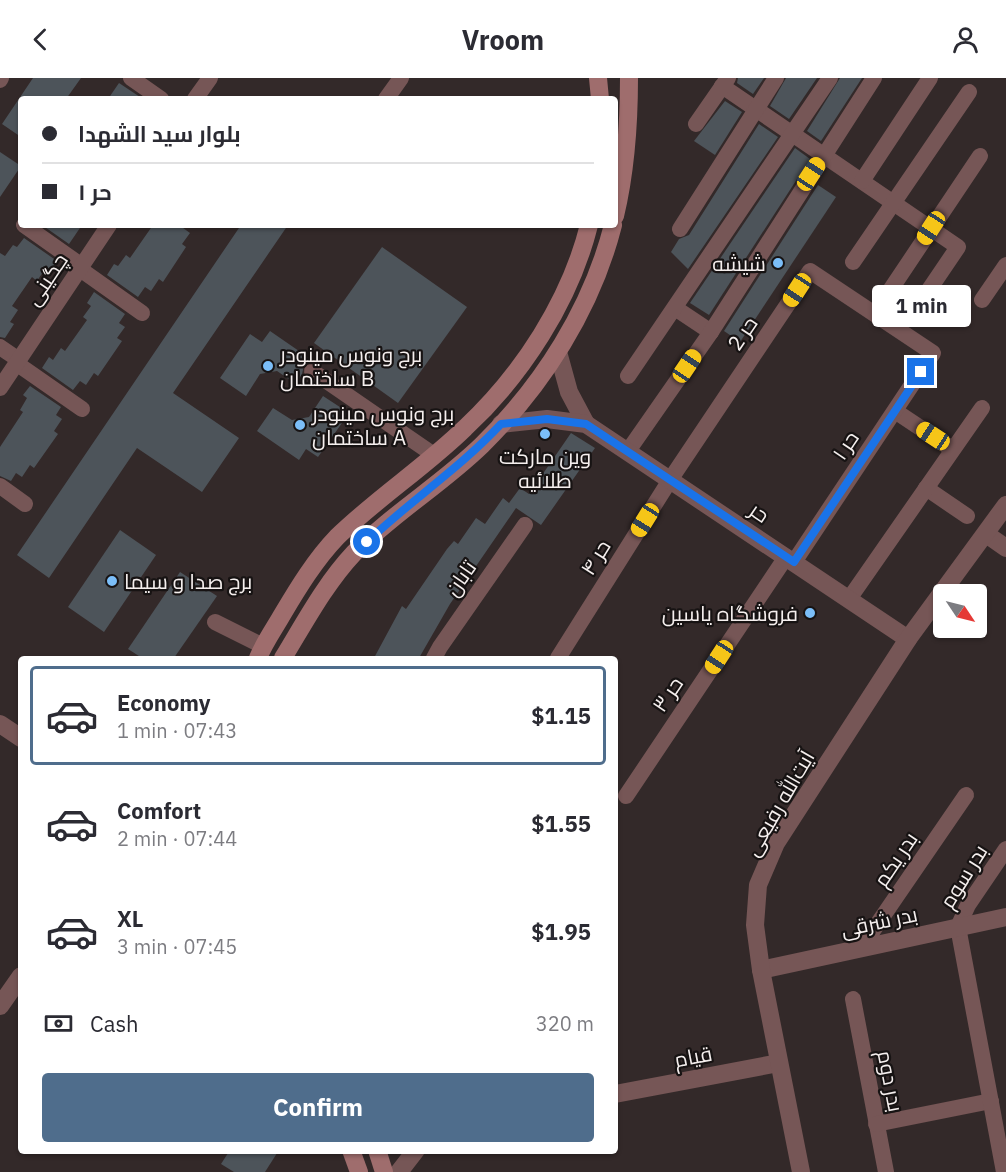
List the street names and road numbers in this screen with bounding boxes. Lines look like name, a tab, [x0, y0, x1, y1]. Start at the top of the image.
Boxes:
street label: چگینی	[18, 247, 74, 311]
street label: حر 2	[720, 310, 764, 356]
street label: حر ۱	[825, 425, 865, 465]
street label: حر	[744, 495, 775, 529]
street label: حر ۴	[573, 534, 617, 580]
street label: تابان	[438, 554, 482, 601]
street label: حر ۳	[645, 671, 689, 717]
street label: آیت‌الله رفیعی	[737, 745, 821, 861]
street label: بدر یکم	[866, 826, 924, 893]
street label: بدر سوم	[933, 839, 994, 914]
street label: بدر شرقی	[838, 899, 920, 943]
street label: قیام	[672, 1039, 715, 1074]
street label: بدر دوم	[870, 1048, 911, 1114]

